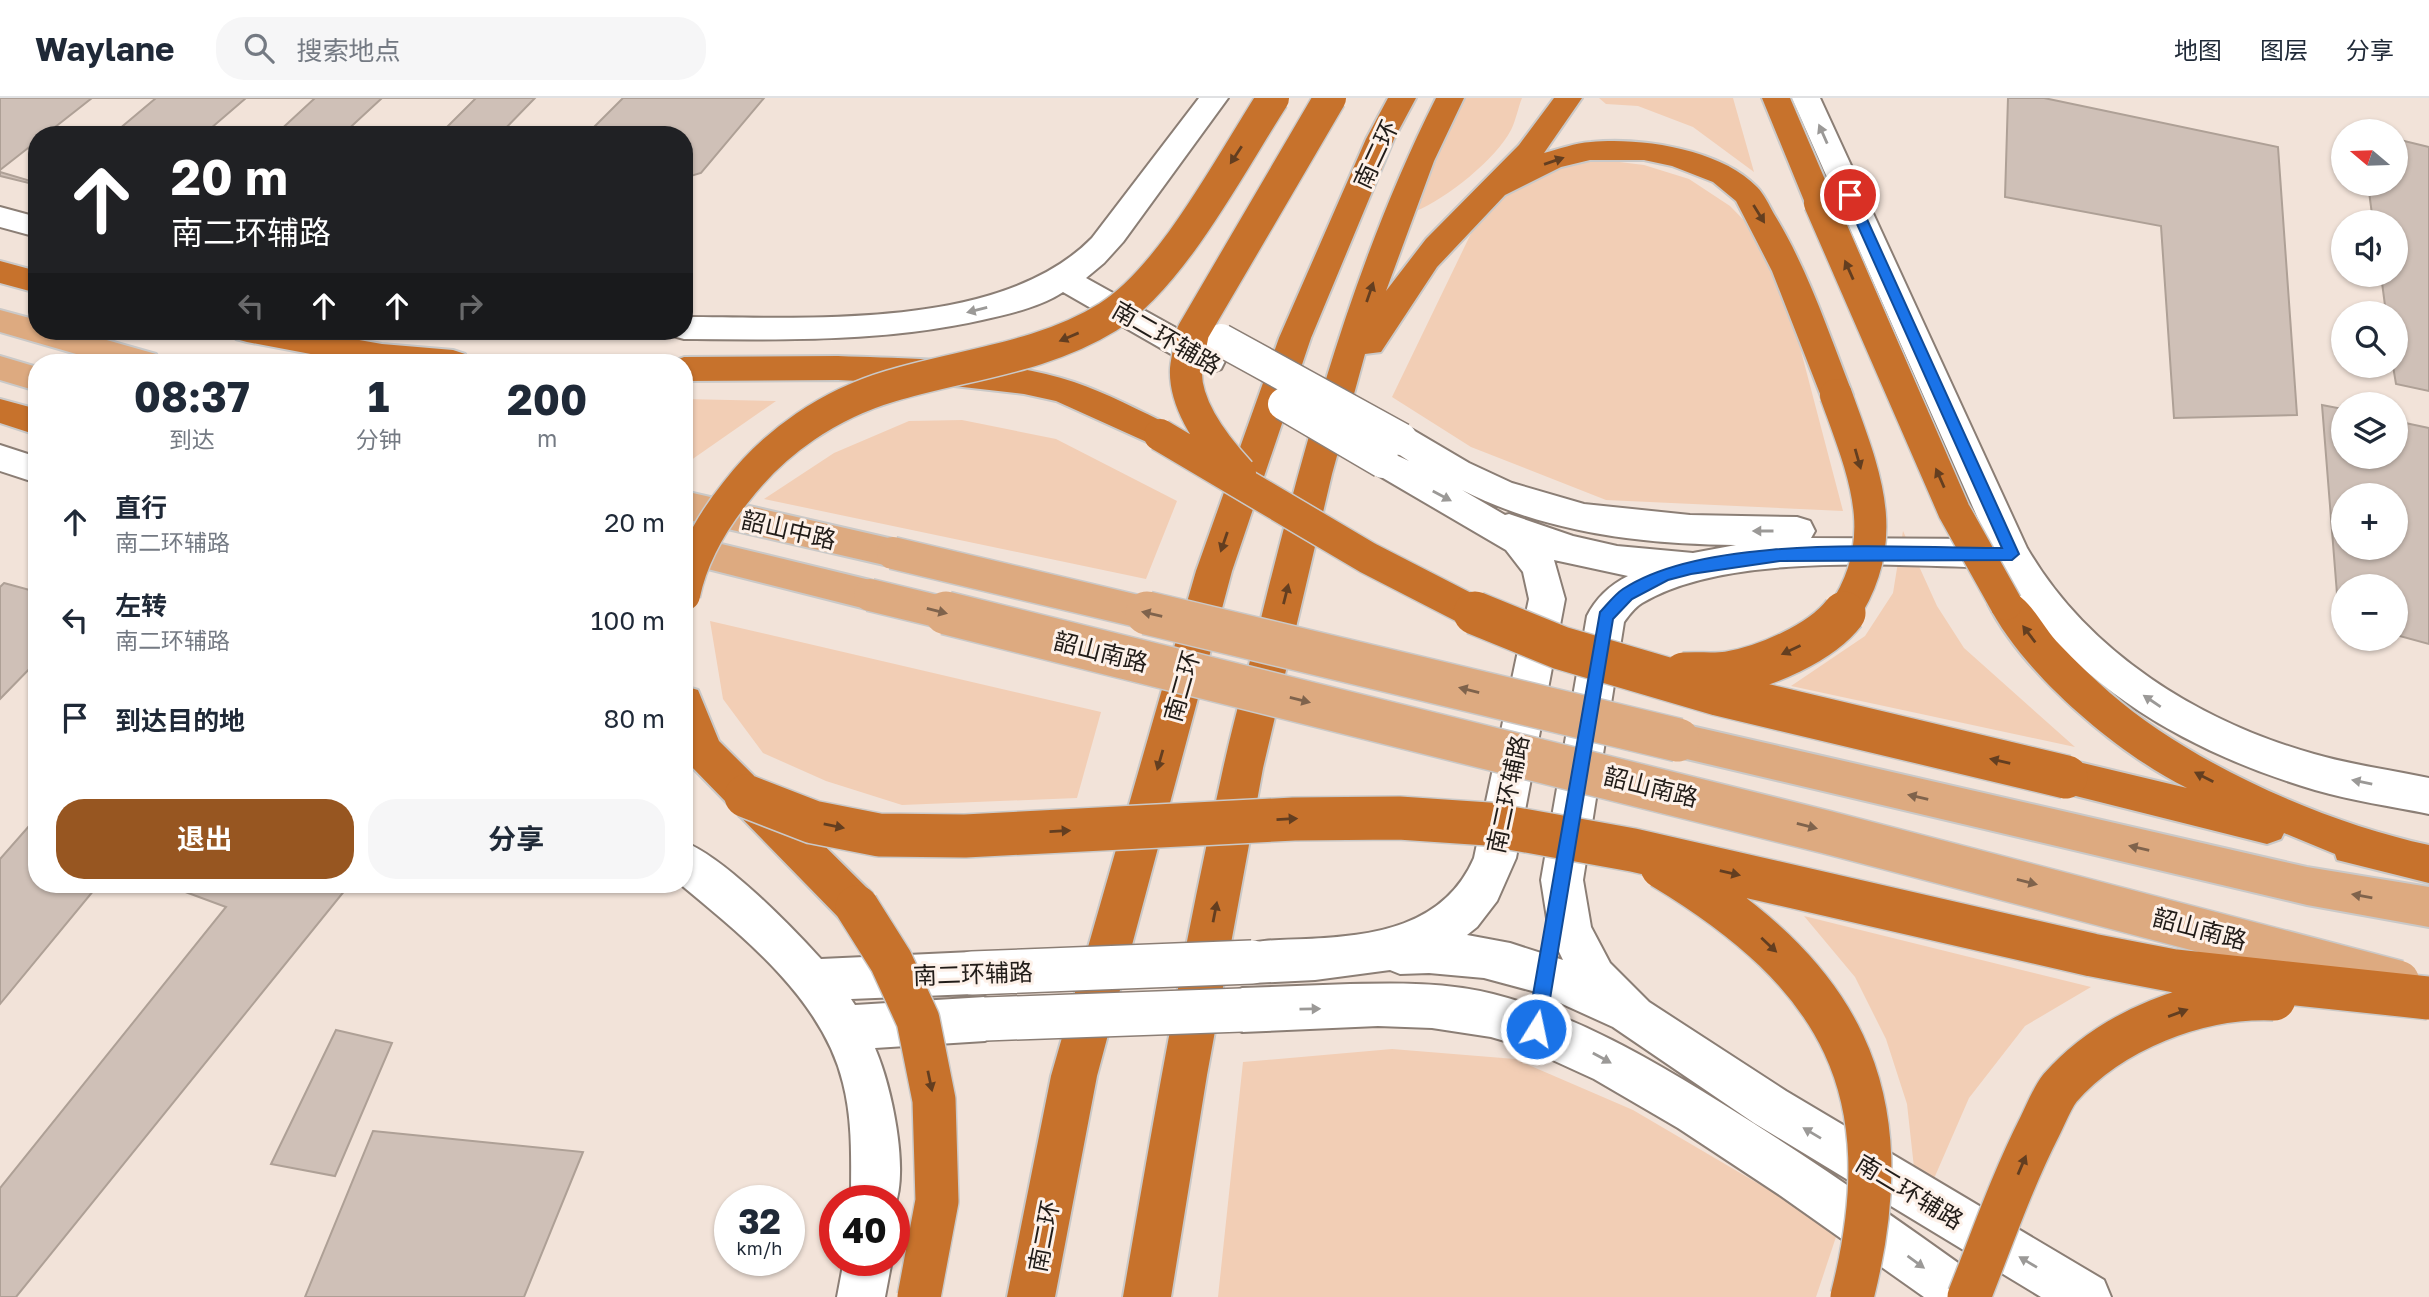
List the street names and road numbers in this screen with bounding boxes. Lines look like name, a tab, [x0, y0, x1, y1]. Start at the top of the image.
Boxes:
street label: 南二环	[1347, 115, 1403, 193]
street label: 南二环辅路	[1108, 294, 1226, 380]
street label: 韶山中路	[739, 504, 839, 554]
street label: 韶山南路	[1051, 625, 1151, 677]
street label: 南二环	[1157, 647, 1205, 725]
street label: 南二环辅路	[1480, 732, 1534, 856]
street label: 韶山南路	[1601, 760, 1701, 812]
street label: 韶山南路	[2150, 902, 2250, 954]
street label: 南二环辅路	[913, 956, 1033, 990]
street label: 南二环辅路	[1851, 1148, 1969, 1234]
street label: 南二环	[1022, 1198, 1064, 1274]

